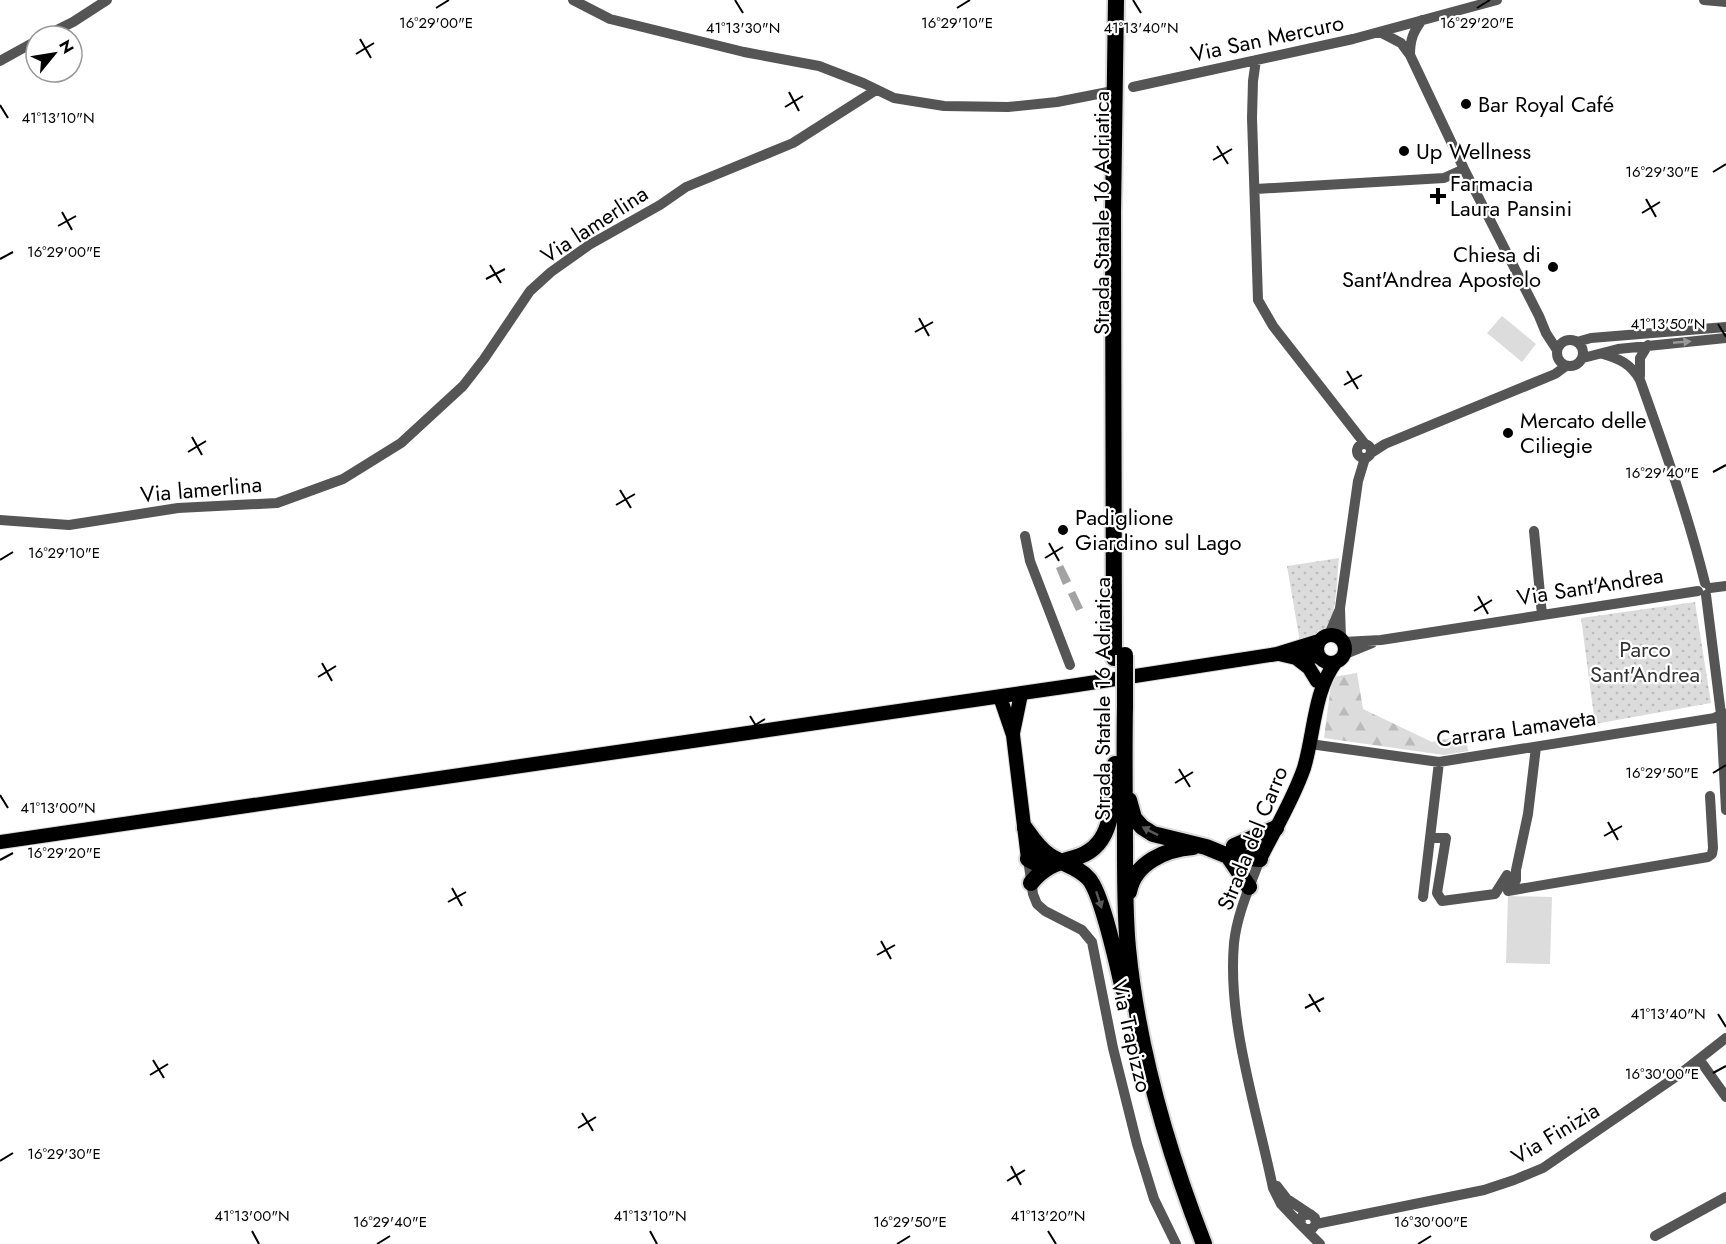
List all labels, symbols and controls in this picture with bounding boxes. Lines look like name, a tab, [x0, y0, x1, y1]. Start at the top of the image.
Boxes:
street label: Via San Mercuro	[1187, 6, 1347, 70]
text: 16°29'00"E	[399, 12, 473, 34]
text: 16°29'10"E	[921, 12, 993, 34]
text: 16°29'20"E	[1440, 12, 1514, 34]
text: 41°13'30"N	[706, 17, 780, 39]
text: 41°13'40"N	[1103, 17, 1179, 39]
north arrow	[24, 24, 84, 84]
text: N	[53, 35, 80, 58]
place label: Bar Royal Café	[1478, 88, 1614, 120]
street label: Strada Statale 16 Adriatica	[1085, 91, 1117, 335]
marker: Bar Royal Café	[1459, 97, 1473, 111]
text: 41°13'10"N	[21, 107, 95, 129]
place label: Up Wellness	[1416, 135, 1531, 167]
marker: Up Wellness	[1397, 144, 1411, 158]
text: 16°29'30"E	[1625, 161, 1699, 183]
place label: Farmacia Laura Pansini	[1450, 167, 1572, 224]
street label: Via lamerlina	[534, 177, 654, 271]
marker: Farmacia Laura Pansini	[1431, 189, 1445, 203]
place label: Chiesa di Sant'Andrea Apostolo	[1342, 238, 1541, 295]
text: 16°29'00"E	[27, 241, 101, 263]
marker: Chiesa di Sant'Andrea Apostolo	[1546, 260, 1560, 274]
text: 41°13'50"N	[1631, 313, 1705, 335]
one-way arrow	[1672, 337, 1691, 347]
place label: Mercato delle Ciliegie	[1520, 404, 1647, 461]
marker: Mercato delle Ciliegie	[1501, 426, 1515, 440]
text: 16°29'40"E	[1625, 462, 1699, 484]
street label: Via lamerlina	[139, 468, 263, 510]
place label: Padiglione Giardino sul Lago	[1075, 501, 1241, 558]
marker: Padiglione Giardino sul Lago	[1056, 523, 1070, 537]
text: 16°29'10"E	[28, 542, 100, 564]
street label: Via Sant'Andrea	[1515, 559, 1665, 613]
street label: Strada Statale 16 Adriatica	[1086, 577, 1118, 821]
park label: Parco Sant'Andrea	[1590, 633, 1700, 690]
street label: Carrara Lamaveta	[1434, 701, 1598, 755]
street label: Strada del Carro	[1208, 761, 1296, 915]
text: 16°29'50"E	[1625, 762, 1699, 784]
text: 41°13'00"N	[20, 797, 96, 819]
one-way arrow	[1141, 826, 1159, 836]
text: 16°29'20"E	[27, 842, 101, 864]
one-way arrow	[1094, 891, 1104, 909]
street label: Via Trapizzo	[1103, 976, 1161, 1096]
text: 41°13'40"N	[1630, 1003, 1706, 1025]
text: 16°30'00"E	[1625, 1063, 1699, 1085]
street label: Via Finizia	[1505, 1094, 1605, 1172]
text: 16°29'30"E	[27, 1143, 101, 1165]
text: 41°13'00"N	[214, 1205, 290, 1227]
text: 41°13'10"N	[613, 1205, 687, 1227]
text: 41°13'20"N	[1010, 1205, 1086, 1227]
text: 16°29'40"E	[353, 1211, 427, 1233]
text: 16°29'50"E	[873, 1211, 947, 1233]
text: 16°30'00"E	[1394, 1211, 1468, 1233]

